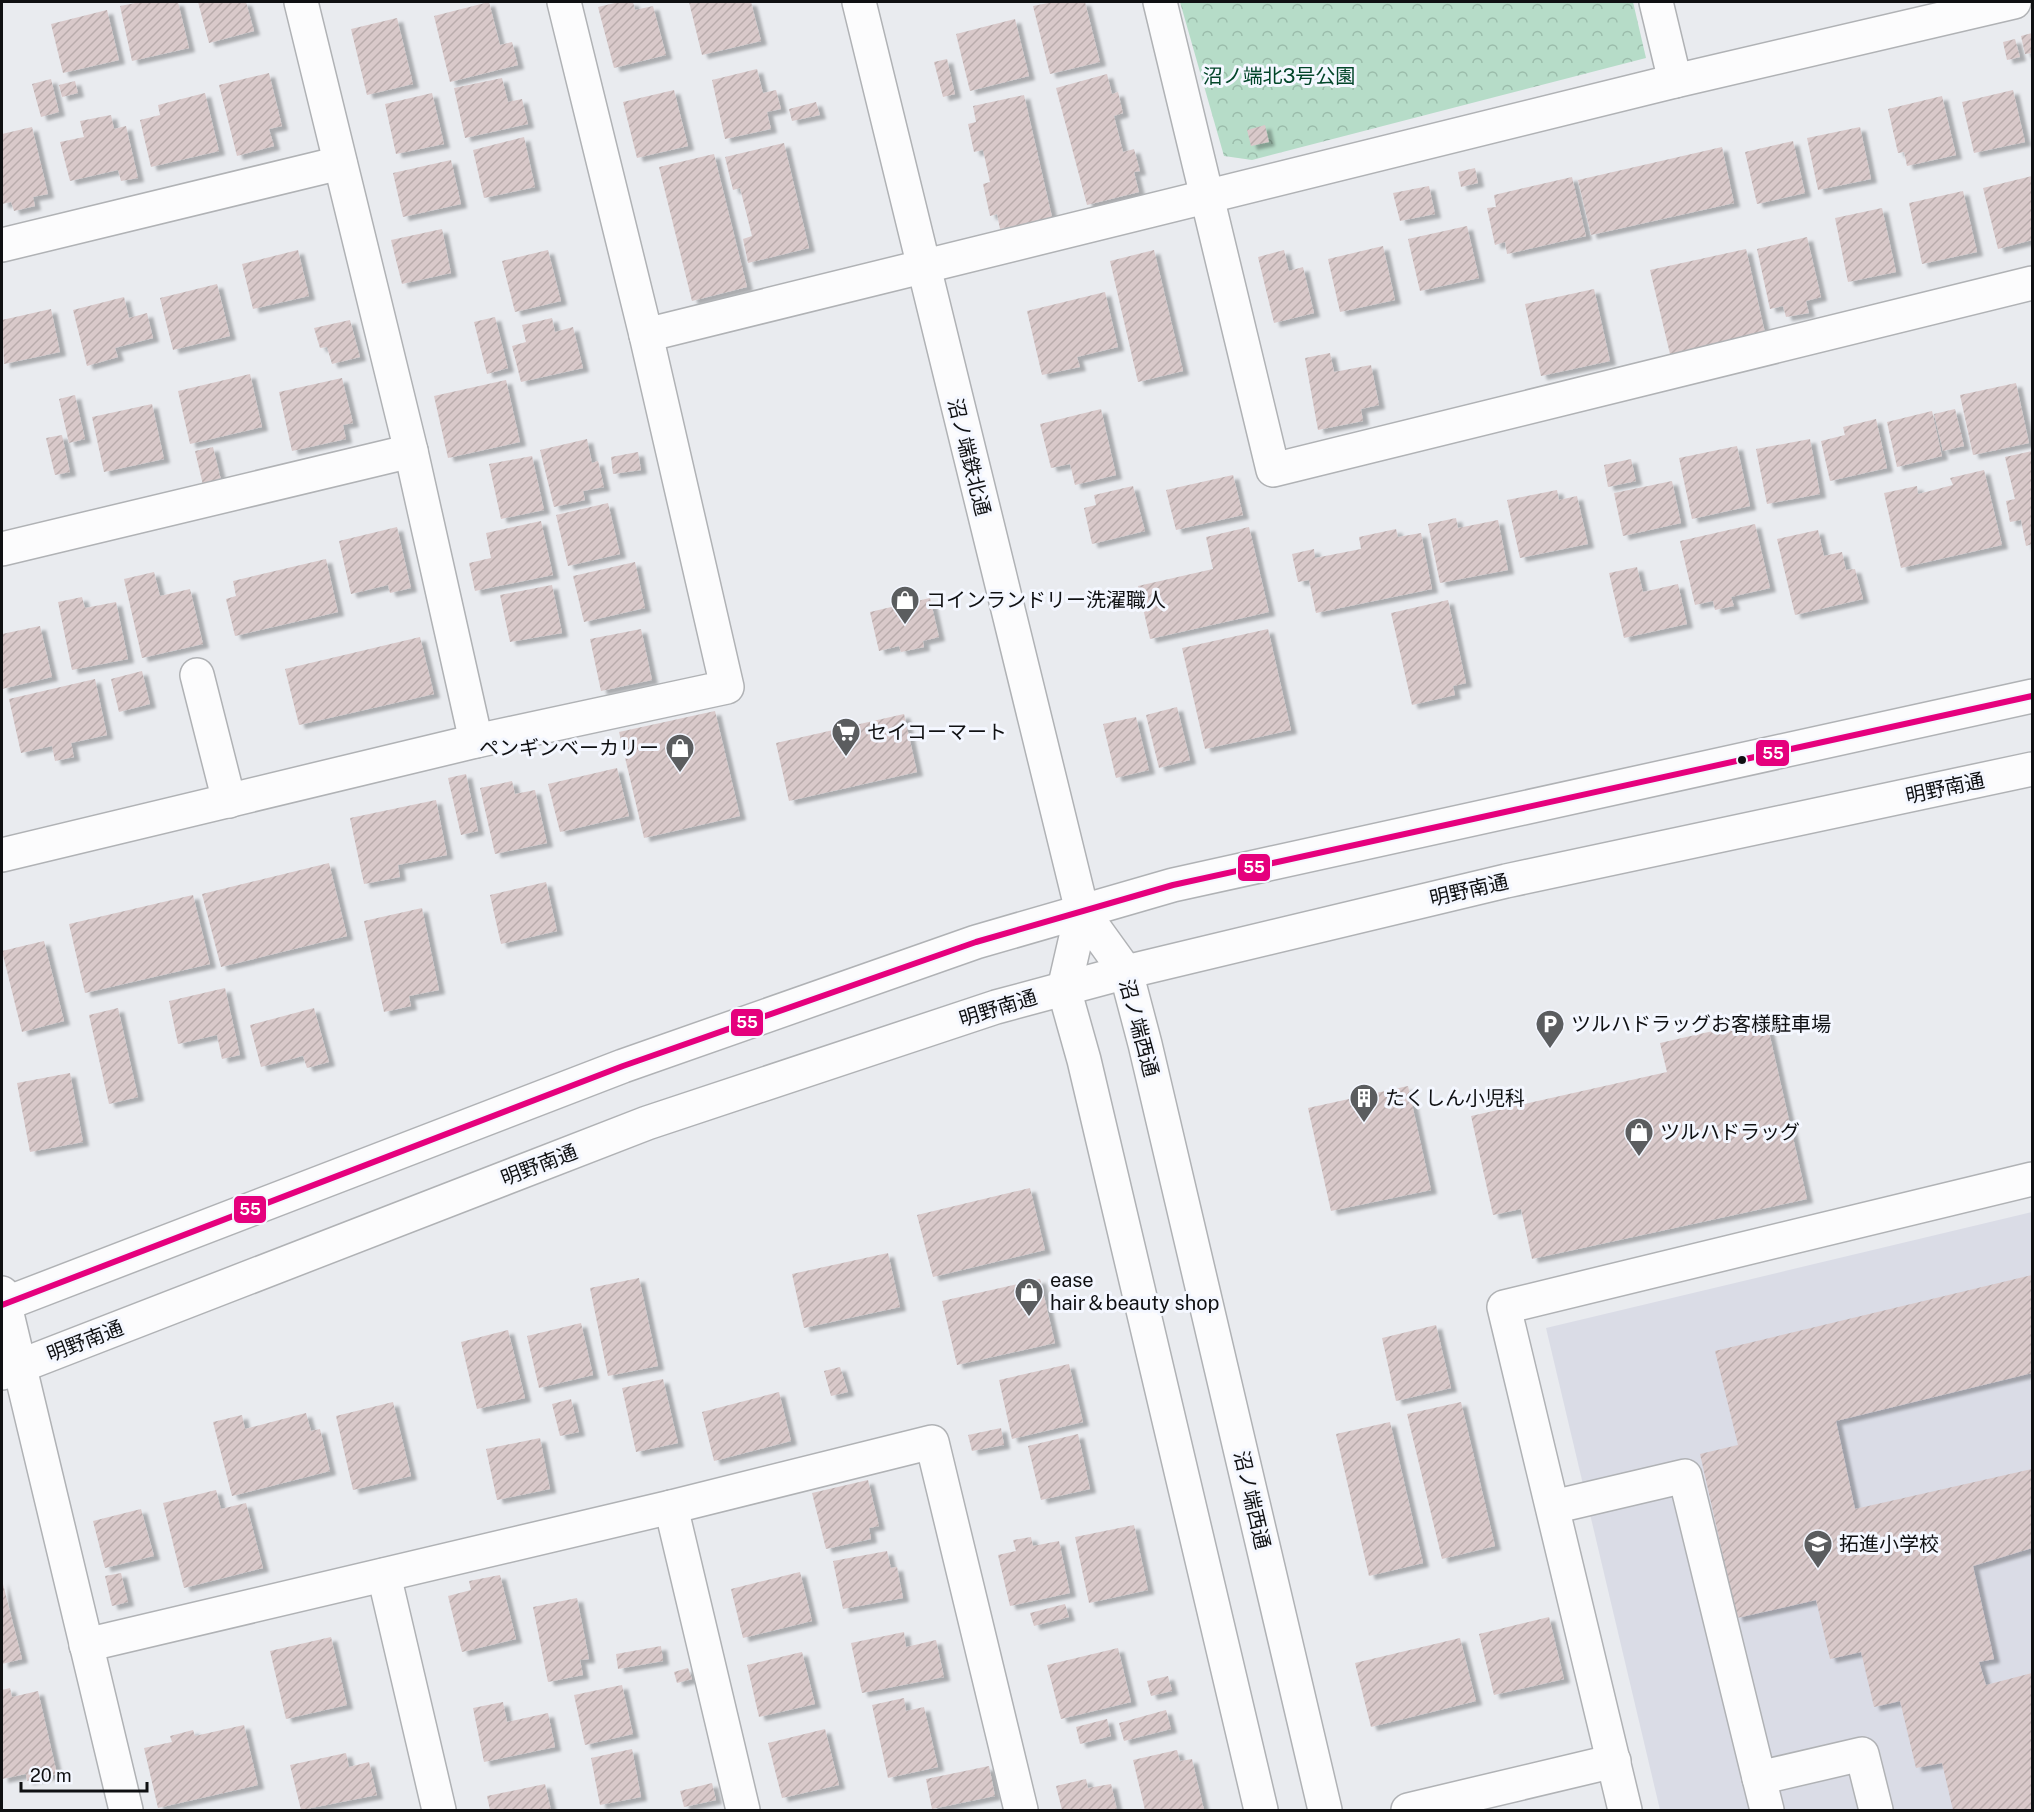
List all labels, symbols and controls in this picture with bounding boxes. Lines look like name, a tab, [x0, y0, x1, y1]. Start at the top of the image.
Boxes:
park label: 沼ノ端北3号公園	[1203, 64, 1355, 88]
street label: 沼ノ端鉄北通	[943, 396, 995, 518]
shop icon: コインランドリー洗濯職人	[889, 584, 921, 626]
place label: コインランドリー洗濯職人	[926, 588, 1166, 612]
supermarket icon: セイコーマート	[830, 716, 862, 758]
place label: セイコーマート	[867, 720, 1007, 744]
shop icon: ペンギンベーカリー	[664, 732, 696, 774]
place label: ペンギンベーカリー	[479, 736, 659, 760]
line badge: 55	[1755, 739, 1790, 767]
text: 55	[1762, 744, 1784, 763]
unlabelled marker	[1736, 754, 1748, 766]
street label: 明野南通	[1903, 768, 1987, 808]
line badge: 55	[1237, 853, 1271, 882]
text: 55	[1243, 858, 1265, 877]
street label: 明野南通	[1427, 869, 1511, 911]
street label: 沼ノ端西通	[1114, 977, 1164, 1079]
street label: 明野南通	[956, 985, 1040, 1031]
line badge: 55	[730, 1008, 764, 1037]
parking icon: ツルハドラッグお客様駐車場	[1534, 1008, 1566, 1050]
place label: ツルハドラッグお客様駐車場	[1571, 1012, 1831, 1036]
text: 55	[736, 1013, 758, 1032]
building icon: たくしん小児科	[1348, 1082, 1380, 1124]
place label: たくしん小児科	[1385, 1086, 1525, 1110]
shop icon: ツルハドラッグ	[1623, 1116, 1655, 1158]
place label: ツルハドラッグ	[1660, 1120, 1800, 1144]
street label: 明野南通	[497, 1139, 581, 1191]
line badge: 55	[233, 1195, 267, 1224]
text: 55	[239, 1200, 261, 1219]
place label: ease hair＆beauty shop	[1050, 1268, 1219, 1315]
shop icon: ease hair＆beauty shop	[1013, 1276, 1045, 1318]
street label: 明野南通	[43, 1315, 127, 1367]
street label: 沼ノ端西通	[1229, 1449, 1275, 1551]
school or university icon: 拓進小学校	[1802, 1528, 1834, 1570]
place label: 拓進小学校	[1839, 1532, 1939, 1556]
scale bar	[21, 1755, 147, 1793]
text: 20 m	[30, 1765, 72, 1786]

